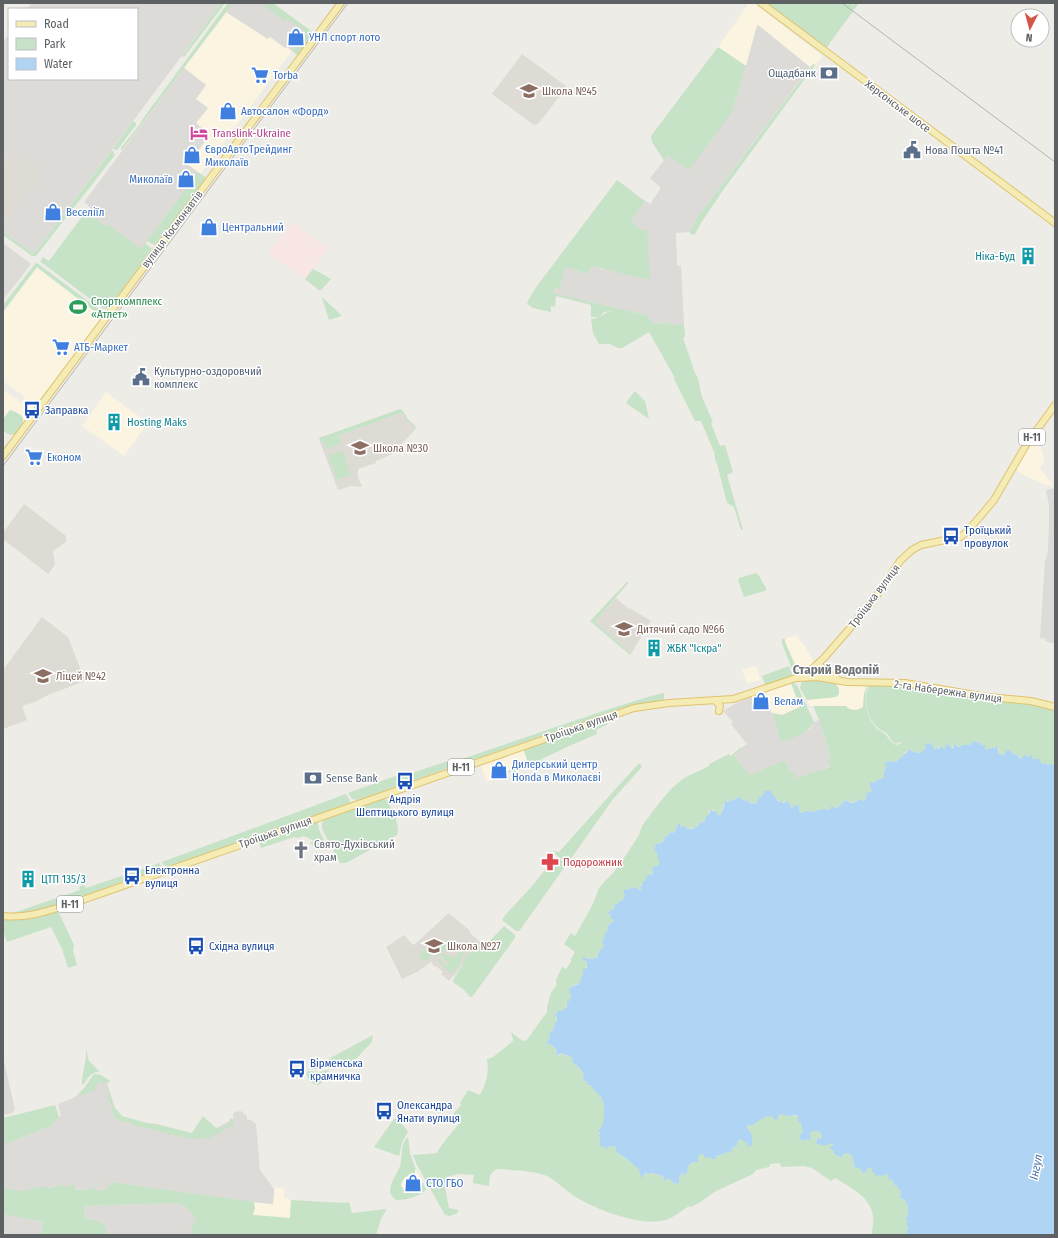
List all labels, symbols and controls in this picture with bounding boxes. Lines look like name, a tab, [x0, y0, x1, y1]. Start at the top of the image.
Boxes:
legend	[8, 8, 138, 80]
north arrow	[1010, 8, 1050, 48]
text: Road	[44, 17, 69, 31]
shop icon: УНЛ спорт лото	[286, 27, 306, 47]
place label: УНЛ спорт лото	[308, 31, 380, 44]
text: N	[1025, 31, 1033, 44]
text: Park	[44, 37, 66, 51]
text: Water	[44, 57, 73, 71]
bank icon: Ощадбанк	[819, 63, 839, 83]
supermarket icon: Torba	[250, 65, 270, 85]
place label: Ощадбанк	[768, 67, 817, 80]
place label: Torba	[273, 69, 298, 82]
street label: Херсонське шосе	[862, 77, 933, 135]
school or university icon: Школа №45	[519, 81, 539, 101]
place label: Школа №45	[542, 85, 597, 98]
shop icon: Автосалон «Форд»	[218, 101, 238, 121]
place label: Автосалон «Форд»	[241, 105, 329, 118]
hotel icon: Translink-Ukraine	[189, 123, 209, 143]
place label: Translink-Ukraine	[212, 127, 291, 140]
public building icon: Нова Пошта №41	[902, 140, 922, 160]
place label: ЄвроАвтоТрейдинг Миколаїв	[205, 143, 293, 169]
place label: Нова Пошта №41	[925, 144, 1003, 157]
shop icon: ЄвроАвтоТрейдинг Миколаїв	[182, 145, 202, 165]
shop icon: Миколаїв	[176, 169, 196, 189]
place label: Миколаїв	[129, 173, 173, 186]
street label: вулиця Космонавтів	[139, 188, 206, 271]
shop icon: Веселіїл	[43, 202, 63, 222]
place label: Веселіїл	[66, 206, 104, 219]
shop icon: Центральний	[199, 217, 219, 237]
place label: Центральний	[222, 221, 284, 234]
building icon: Ніка-Буд	[1018, 246, 1038, 266]
place label: Ніка-Буд	[975, 250, 1015, 263]
place label: Спорткомплекс «Атлет»	[91, 295, 163, 321]
sports icon: Спорткомплекс «Атлет»	[68, 297, 88, 317]
supermarket icon: АТБ-Маркет	[51, 337, 71, 357]
place label: АТБ-Маркет	[74, 341, 128, 354]
place label: Культурно-оздоровчий комплекс	[154, 365, 262, 391]
public building icon: Культурно-оздоровчий комплекс	[131, 367, 151, 387]
bus stop icon: Заправка	[22, 400, 42, 420]
place label: Заправка	[45, 404, 89, 417]
building icon: Hosting Maks	[104, 412, 124, 432]
place label: Hosting Maks	[127, 416, 187, 429]
road number: Н-11	[1019, 429, 1045, 445]
school or university icon: Школа №30	[350, 438, 370, 458]
place label: Школа №30	[373, 442, 428, 455]
supermarket icon: Економ	[24, 447, 44, 467]
place label: Економ	[47, 451, 82, 464]
place label: Троїцький провулок	[964, 524, 1011, 550]
bus stop icon: Троїцький провулок	[941, 526, 961, 546]
street label: Троїцька вулиця	[846, 562, 903, 631]
school or university icon: Дитячий садо №66	[614, 619, 634, 639]
place label: Дитячий садо №66	[636, 623, 725, 636]
building icon: ЖБК "Іскра"	[644, 638, 664, 658]
place label: ЖБК "Іскра"	[667, 642, 722, 655]
district label: Старий Водопій	[793, 662, 879, 677]
school or university icon: Ліцей №42	[33, 666, 53, 686]
place label: Ліцей №42	[56, 670, 106, 683]
street label: 2-га Набережна вулиця	[893, 677, 1003, 706]
shop icon: Велам	[751, 691, 771, 711]
place label: Велам	[774, 695, 803, 708]
street label: Троїцька вулиця	[543, 708, 619, 745]
place label: Дилерський центр Honda в Миколаєві	[511, 758, 601, 784]
road number: Н-11	[448, 759, 474, 775]
shop icon: Дилерський центр Honda в Миколаєві	[489, 760, 509, 780]
bank icon: Sense Bank	[303, 768, 323, 788]
bus stop icon: Андрія Шептицького вулиця	[395, 771, 415, 791]
place label: Sense Bank	[326, 772, 379, 785]
place label: Андрія Шептицького вулиця	[356, 793, 454, 819]
street label: Троїцька вулиця	[237, 814, 313, 851]
place label: Свято-Духівський храм	[314, 838, 395, 864]
church icon: Свято-Духівський храм	[291, 840, 311, 860]
pharmacy icon: Подорожник	[540, 852, 560, 872]
place label: Подорожник	[563, 856, 623, 869]
place label: Електронна вулиця	[145, 864, 200, 890]
bus stop icon: Електронна вулиця	[122, 866, 142, 886]
building icon: ЦТП 135/3	[18, 869, 38, 889]
place label: ЦТП 135/3	[41, 873, 86, 886]
road number: Н-11	[57, 896, 83, 912]
bus stop icon: Східна вулиця	[186, 936, 206, 956]
school or university icon: Школа №27	[424, 936, 444, 956]
place label: Східна вулиця	[209, 940, 274, 953]
place label: Школа №27	[447, 940, 501, 953]
place label: Вірменська крамничка	[310, 1057, 363, 1083]
bus stop icon: Вірменська крамничка	[287, 1059, 307, 1079]
place label: Олександра Янати вулиця	[397, 1099, 460, 1125]
bus stop icon: Олександра Янати вулиця	[374, 1101, 394, 1121]
water label: Інгул	[1026, 1153, 1046, 1181]
shop icon: СТО ГБО	[403, 1173, 423, 1193]
place label: СТО ГБО	[426, 1177, 464, 1190]

